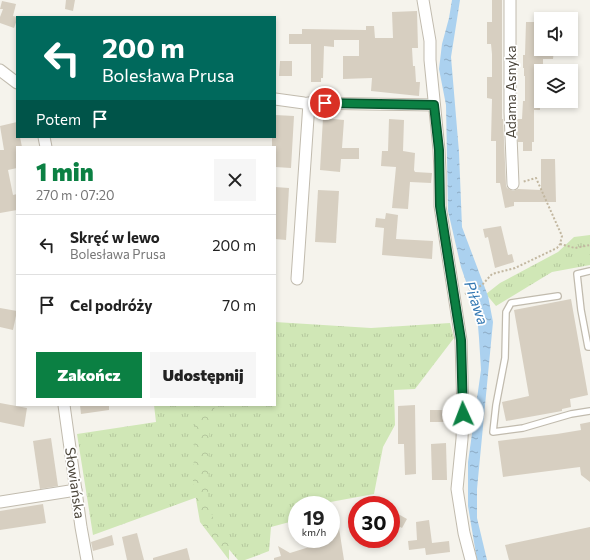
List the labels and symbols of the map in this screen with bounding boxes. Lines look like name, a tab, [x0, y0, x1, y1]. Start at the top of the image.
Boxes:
street label: Adama Asnyka	[502, 45, 519, 139]
pin	[308, 86, 342, 120]
water label: Piława	[461, 278, 493, 327]
position arrow	[442, 393, 484, 435]
street label: Słowiańska	[62, 446, 89, 520]
speed limit sign: 30	[348, 496, 400, 548]

